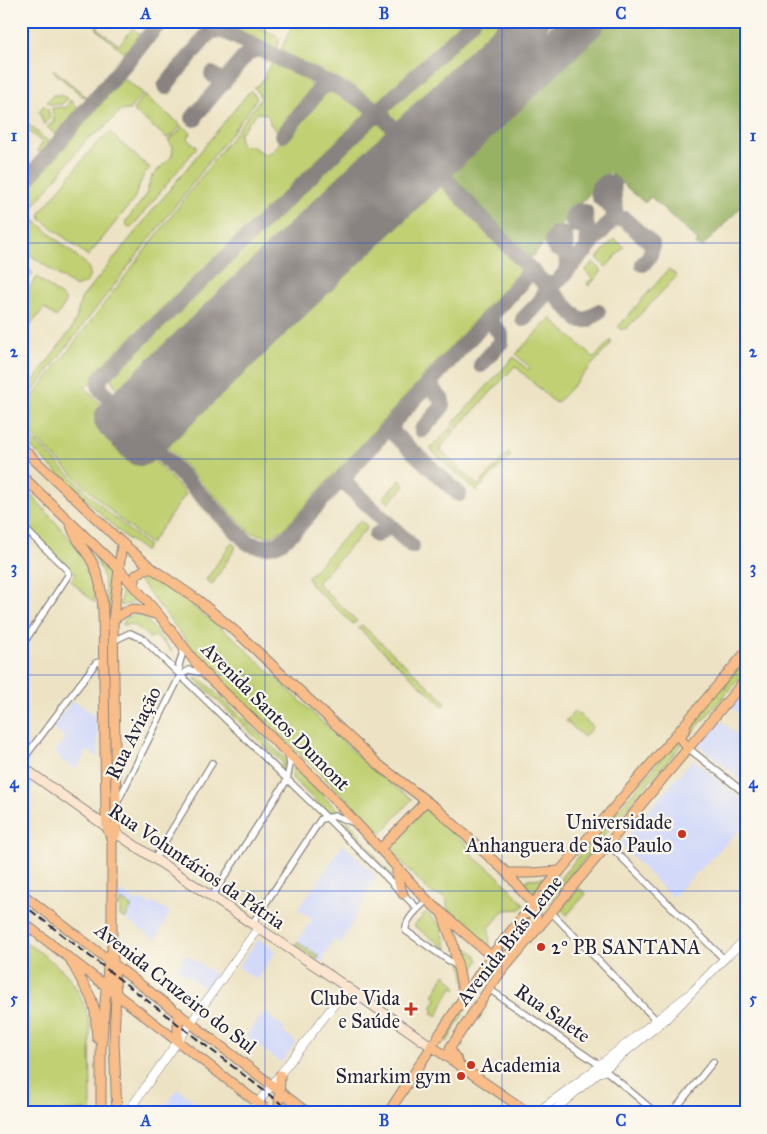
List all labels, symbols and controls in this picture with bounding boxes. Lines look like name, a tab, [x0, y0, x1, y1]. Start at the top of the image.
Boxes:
text: A	[140, 4, 152, 23]
text: B	[379, 4, 389, 23]
text: C	[616, 4, 627, 23]
text: 1	[11, 126, 18, 145]
text: 1	[750, 126, 757, 145]
text: 2	[10, 342, 19, 361]
text: 2	[749, 342, 758, 361]
text: 3	[11, 558, 17, 578]
text: 3	[750, 558, 756, 578]
street label: Avenida Santos Dumont	[196, 636, 355, 795]
street label: Rua Aviação	[100, 682, 166, 784]
text: 4	[10, 773, 20, 793]
text: 4	[749, 773, 759, 793]
street label: Rua Voluntários da Pátria	[104, 798, 290, 934]
place label: Universidade Anhanguera de São Paulo	[465, 810, 672, 858]
marker: Universidade Anhanguera de São Paulo	[676, 828, 688, 840]
street label: Avenida Brás Leme	[450, 870, 567, 1011]
street label: Avenida Cruzeiro do Sul	[90, 917, 262, 1059]
place label: 2º PB SANTANA	[551, 935, 701, 959]
marker: 2º PB SANTANA	[535, 941, 547, 953]
street label: Rua Salete	[511, 978, 595, 1048]
place label: Clube Vida e Saúde	[310, 986, 401, 1033]
text: 5	[10, 989, 18, 1008]
text: 5	[749, 989, 757, 1008]
marker: Clube Vida e Saúde	[404, 1002, 418, 1016]
place label: Academia	[480, 1053, 561, 1077]
marker: Academia	[465, 1059, 477, 1071]
place label: Smarkim gym	[335, 1064, 451, 1089]
marker: Smarkim gym	[455, 1070, 467, 1082]
text: A	[140, 1111, 152, 1130]
text: B	[379, 1111, 389, 1130]
text: C	[616, 1111, 627, 1130]

